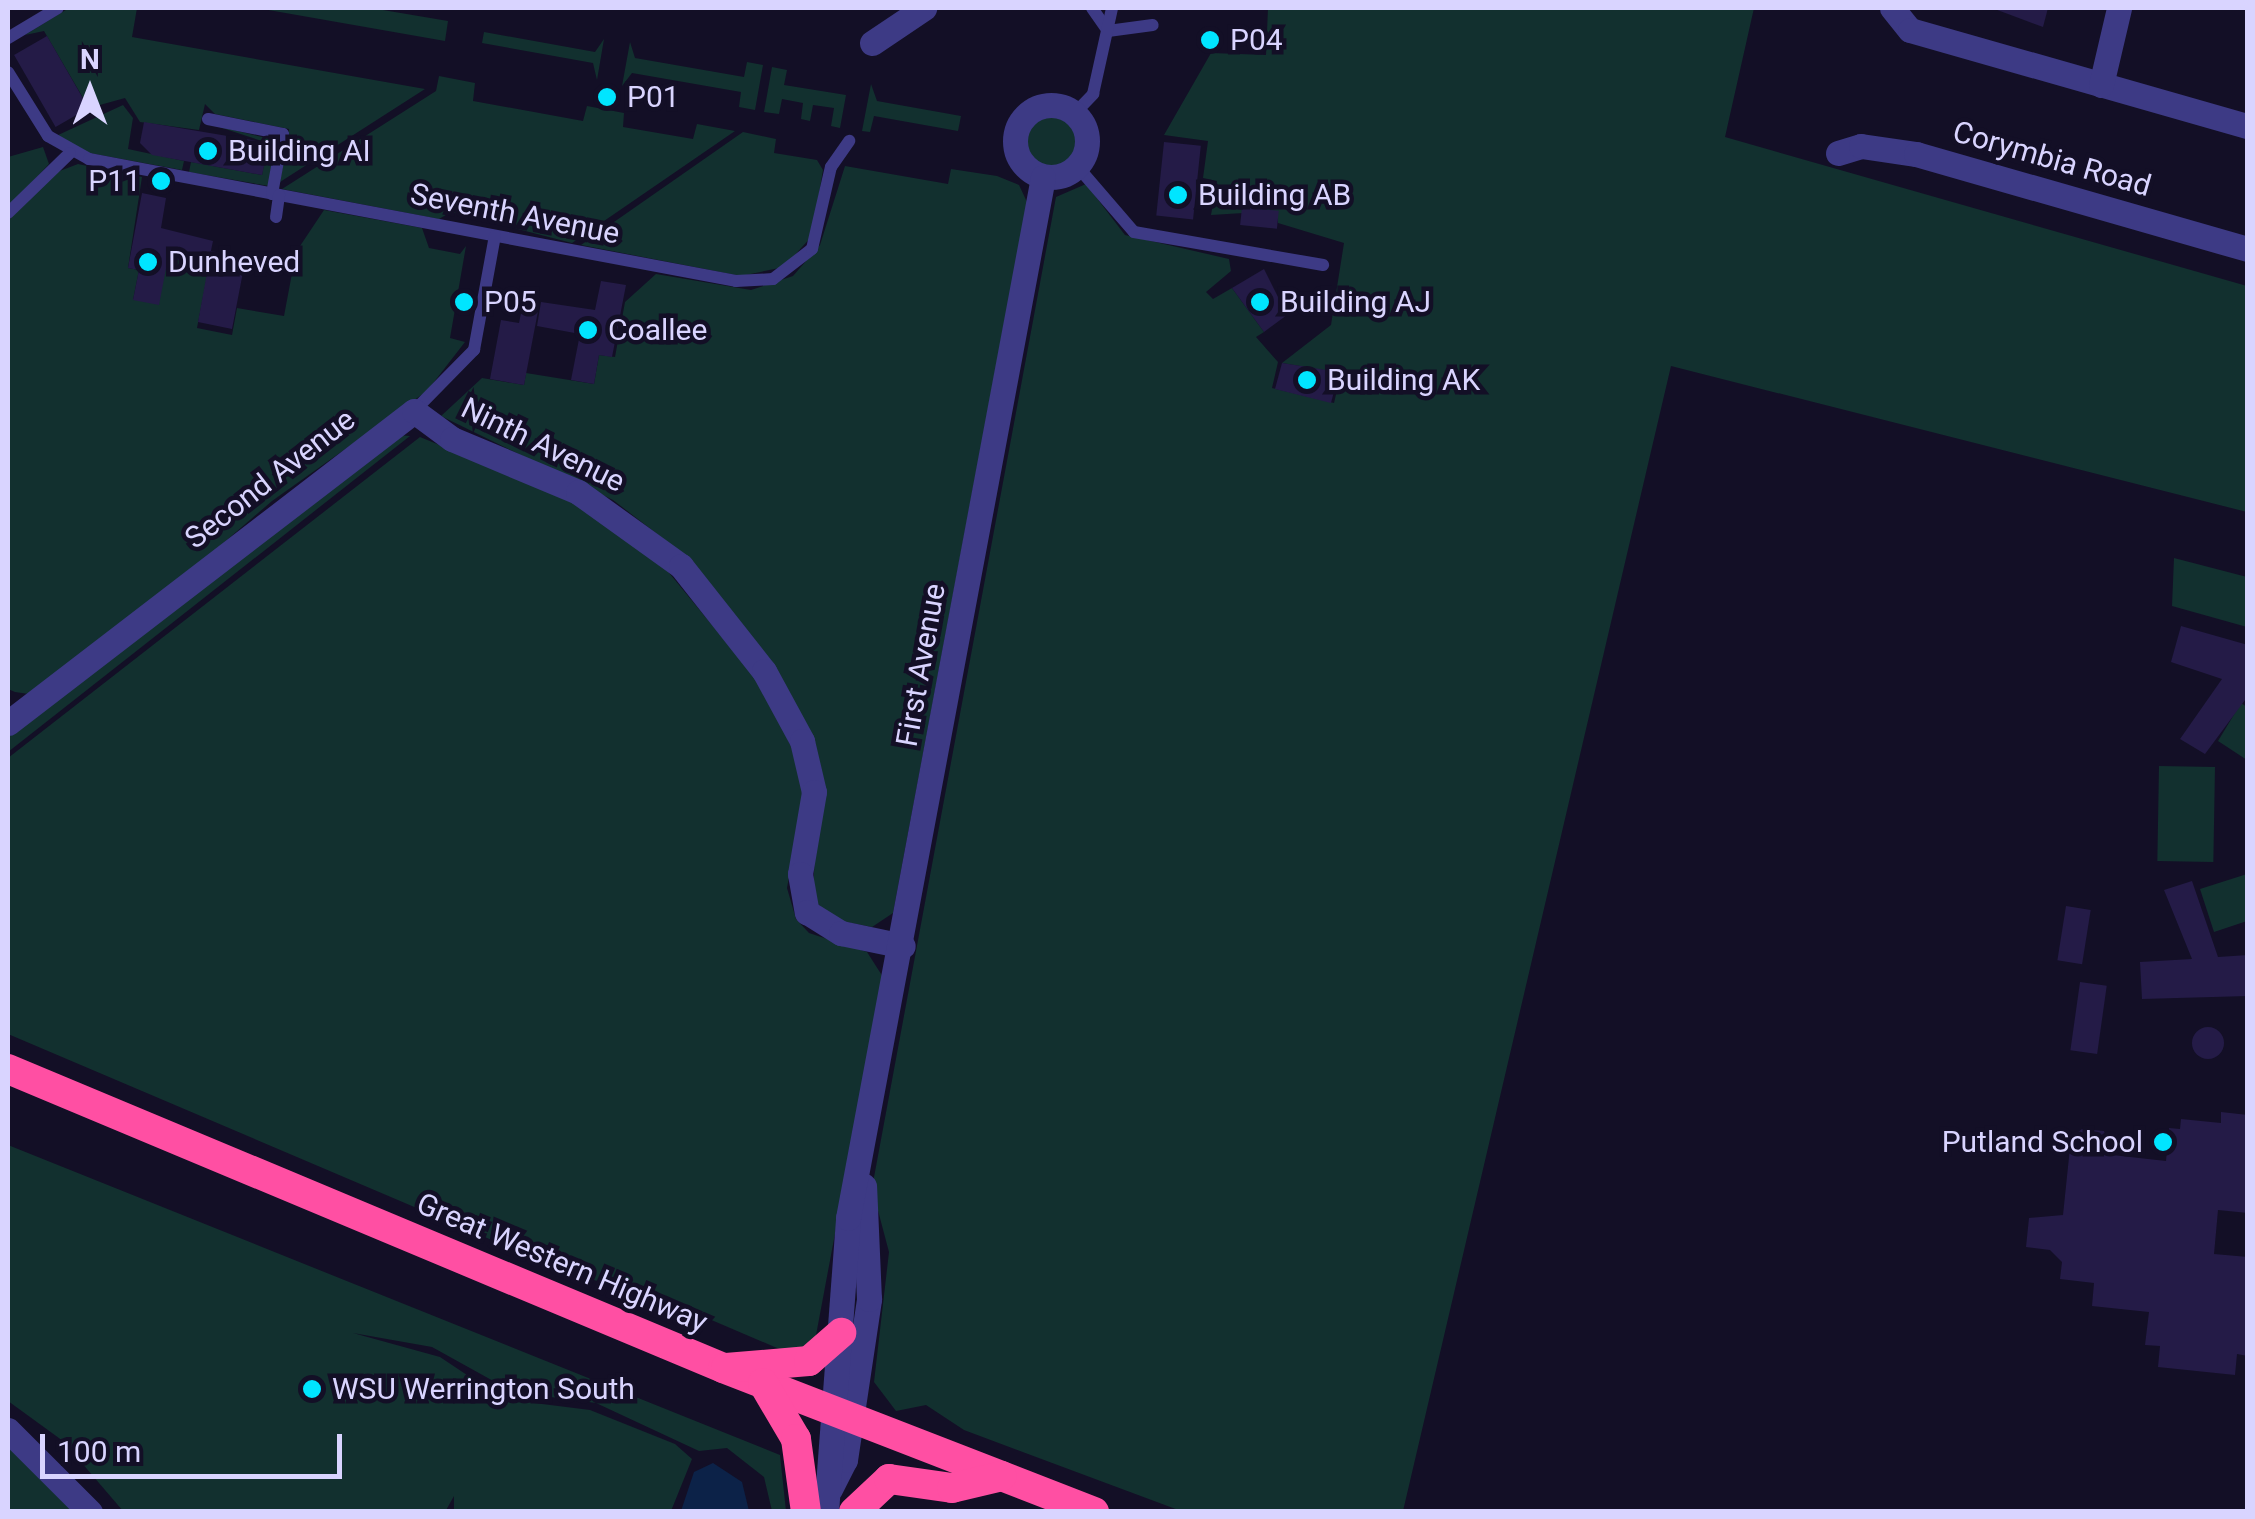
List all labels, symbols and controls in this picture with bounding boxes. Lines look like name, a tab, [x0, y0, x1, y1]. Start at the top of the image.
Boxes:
place label: P04	[1230, 22, 1283, 58]
marker: P04	[1199, 29, 1221, 51]
north arrow	[40, 40, 140, 140]
text: N	[80, 43, 100, 76]
place label: P01	[627, 79, 680, 115]
marker: P01	[596, 86, 618, 108]
street label: Corymbia Road	[1949, 114, 2155, 204]
place label: Building AI	[228, 133, 371, 169]
marker: Building AI	[197, 140, 219, 162]
place label: P11	[88, 163, 141, 199]
marker: P11	[150, 170, 172, 192]
street label: Seventh Avenue	[407, 176, 623, 252]
place label: Building AB	[1198, 177, 1351, 213]
marker: Building AB	[1167, 184, 1189, 206]
place label: Dunheved	[168, 244, 300, 280]
marker: Dunheved	[137, 251, 159, 273]
place label: P05	[484, 284, 537, 320]
place label: Building AJ	[1280, 284, 1431, 320]
marker: P05	[453, 291, 475, 313]
marker: Building AJ	[1249, 291, 1271, 313]
place label: Coallee	[608, 312, 707, 348]
marker: Coallee	[577, 319, 599, 341]
place label: Building AK	[1327, 362, 1480, 398]
marker: Building AK	[1296, 369, 1318, 391]
street label: Ninth Avenue	[456, 390, 630, 500]
street label: Second Avenue	[178, 402, 362, 556]
street label: First Avenue	[889, 581, 953, 749]
place label: Putland School	[1942, 1124, 2143, 1160]
marker: Putland School	[2152, 1131, 2174, 1153]
street label: Great Western Highway	[411, 1185, 713, 1341]
place label: WSU Werrington South	[332, 1371, 635, 1407]
marker: WSU Werrington South	[301, 1378, 323, 1400]
scale bar	[45, 1414, 348, 1476]
text: 100 m	[57, 1434, 141, 1469]

